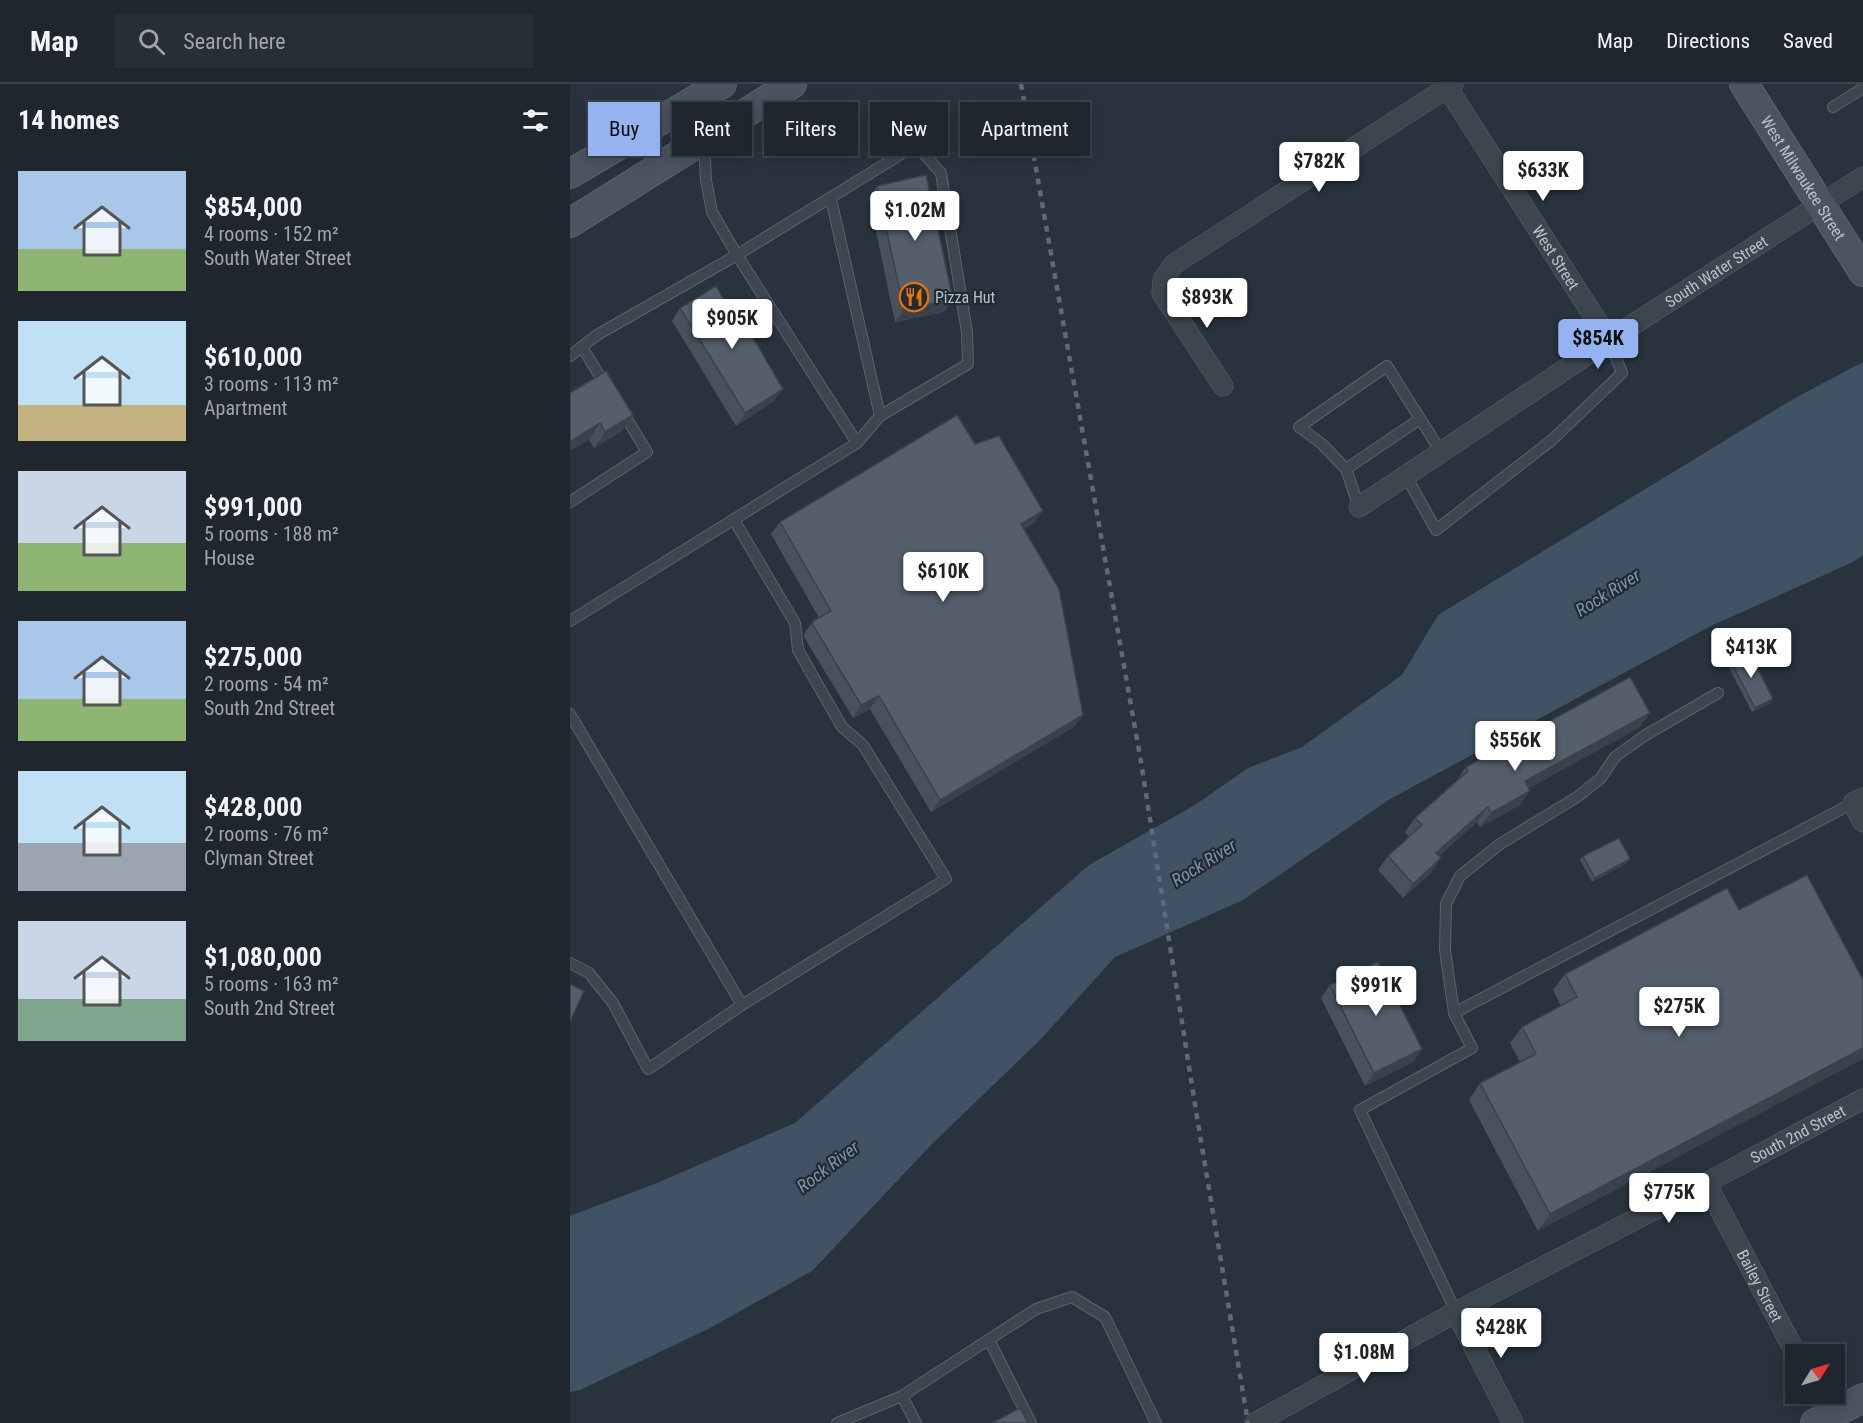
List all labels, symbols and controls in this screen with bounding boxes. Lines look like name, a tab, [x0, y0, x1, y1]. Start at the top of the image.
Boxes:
search box	[114, 14, 534, 68]
text: Map	[30, 25, 78, 58]
icon: search	[135, 25, 168, 58]
text: Search here	[183, 29, 286, 54]
text: Map	[1597, 29, 1633, 53]
text: Directions	[1666, 29, 1750, 53]
text: Saved	[1783, 29, 1833, 53]
chip: Buy	[588, 102, 660, 156]
chip: Rent	[672, 102, 752, 156]
chip: Filters	[764, 102, 858, 156]
chip: New	[870, 102, 948, 156]
chip: Apartment	[960, 102, 1090, 156]
icon: filters	[519, 104, 552, 137]
text: 14 homes	[18, 105, 120, 135]
street label: West Milwaukee Street	[1757, 112, 1850, 244]
pin: $782K	[1277, 142, 1361, 193]
text: $782K	[1293, 149, 1345, 173]
pin: $633K	[1501, 151, 1585, 202]
text: $633K	[1517, 158, 1569, 182]
pin: $1.02M	[866, 191, 964, 242]
text: $854,000	[204, 192, 302, 222]
icon: home	[66, 195, 138, 267]
text: $1.02M	[884, 198, 946, 222]
text: 4 rooms · 152 m²	[204, 222, 339, 246]
street label: West Street	[1528, 222, 1583, 294]
street label: South Water Street	[1662, 232, 1771, 312]
text: South Water Street	[204, 246, 352, 270]
pin: $893K	[1165, 278, 1249, 329]
restaurant icon: Pizza Hut	[898, 281, 930, 313]
text: $893K	[1181, 285, 1233, 309]
place label: Pizza Hut	[935, 288, 996, 307]
pin: $905K	[690, 299, 774, 350]
text: $905K	[706, 306, 758, 330]
pin: $854K	[1556, 319, 1640, 370]
text: $854K	[1572, 326, 1624, 350]
text: $610,000	[204, 342, 302, 372]
icon: home	[66, 345, 138, 417]
text: 3 rooms · 113 m²	[204, 372, 339, 396]
text: Apartment	[204, 396, 288, 420]
text: $991,000	[204, 492, 302, 522]
icon: home	[66, 495, 138, 567]
text: 5 rooms · 188 m²	[204, 522, 339, 546]
text: House	[204, 546, 255, 570]
pin: $610K	[901, 552, 985, 603]
text: $610K	[917, 559, 969, 583]
water label: Rock River	[1572, 564, 1644, 621]
pin: $413K	[1709, 628, 1793, 679]
text: $413K	[1725, 635, 1777, 659]
text: $275,000	[204, 642, 302, 672]
icon: home	[66, 645, 138, 717]
text: 2 rooms · 54 m²	[204, 672, 329, 696]
text: South 2nd Street	[204, 696, 335, 720]
pin: $556K	[1473, 721, 1557, 772]
text: $556K	[1489, 728, 1541, 752]
text: $428,000	[204, 792, 302, 822]
icon: home	[66, 795, 138, 867]
text: 2 rooms · 76 m²	[204, 822, 329, 846]
water label: Rock River	[1168, 834, 1240, 891]
text: Clyman Street	[204, 846, 314, 870]
text: $1,080,000	[204, 942, 322, 972]
icon: home	[66, 945, 138, 1017]
pin: $991K	[1334, 966, 1418, 1017]
text: 5 rooms · 163 m²	[204, 972, 339, 996]
text: $991K	[1350, 973, 1402, 997]
pin: $275K	[1637, 987, 1721, 1038]
text: $275K	[1653, 994, 1705, 1018]
text: South 2nd Street	[204, 996, 335, 1020]
street label: South 2nd Street	[1747, 1101, 1849, 1167]
water label: Rock River	[793, 1136, 863, 1197]
pin: $775K	[1627, 1173, 1711, 1224]
text: $775K	[1643, 1180, 1695, 1204]
street label: Bailey Street	[1733, 1247, 1787, 1325]
pin: $428K	[1459, 1308, 1543, 1359]
text: $428K	[1475, 1315, 1527, 1339]
pin: $1.08M	[1315, 1333, 1413, 1384]
text: $1.08M	[1333, 1340, 1395, 1364]
north arrow	[1785, 1344, 1845, 1404]
map controls	[1785, 1344, 1845, 1404]

